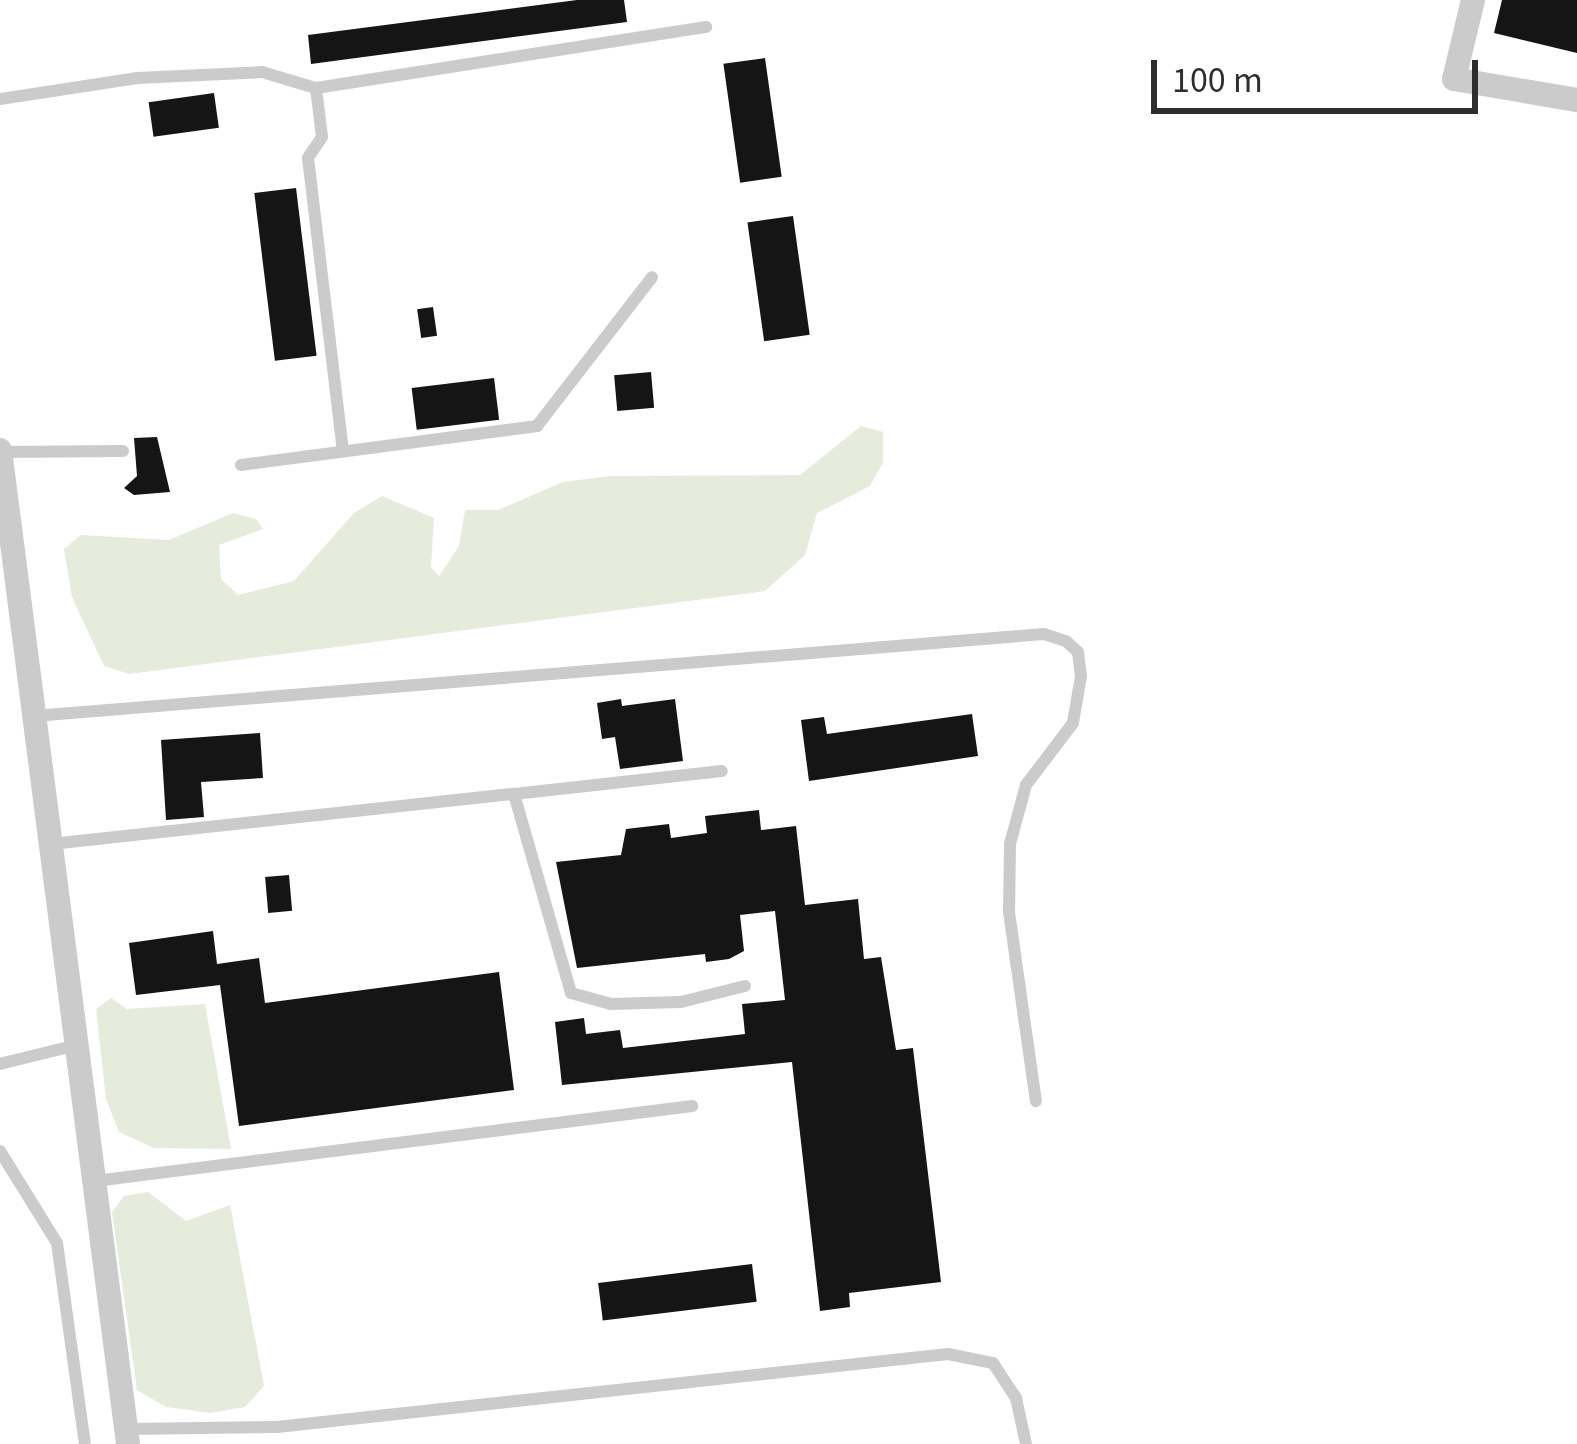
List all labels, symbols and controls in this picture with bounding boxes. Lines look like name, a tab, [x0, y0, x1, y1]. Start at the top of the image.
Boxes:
scale bar	[1157, 36, 1484, 110]
text: 100 m	[1172, 55, 1263, 106]

